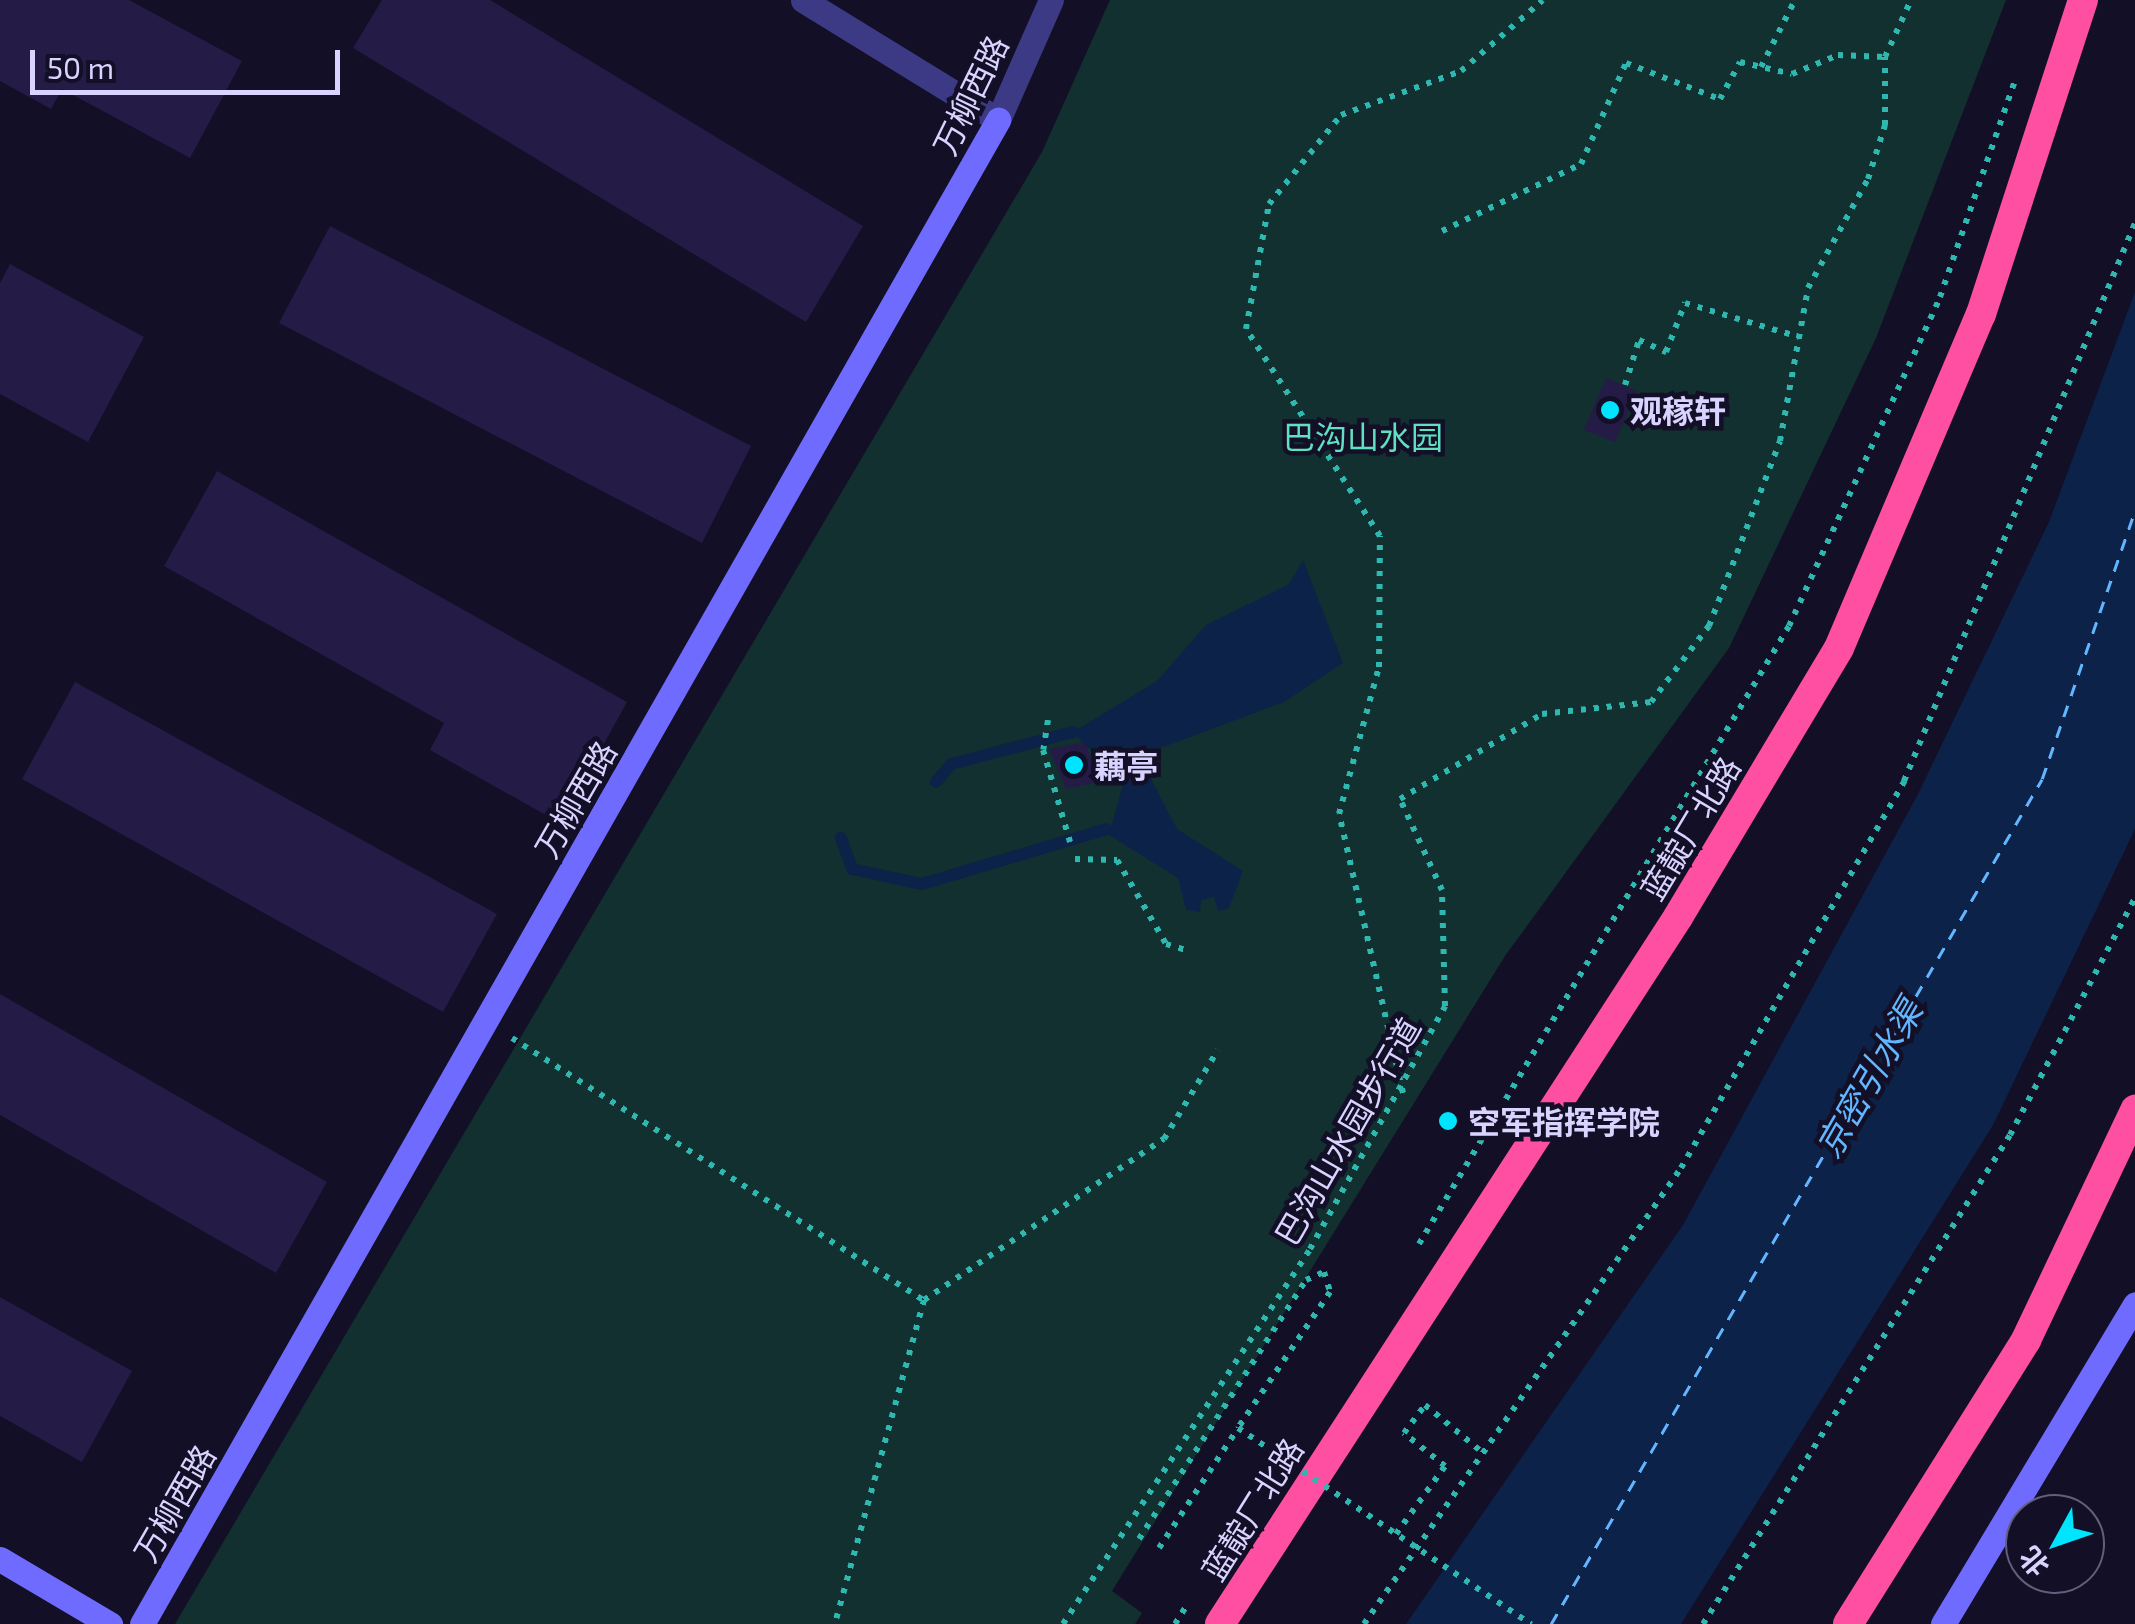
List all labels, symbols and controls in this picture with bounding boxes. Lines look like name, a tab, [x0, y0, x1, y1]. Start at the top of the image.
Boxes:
street label: 万柳西路	[925, 29, 1015, 161]
scale bar	[35, 30, 345, 92]
text: 50 m	[47, 49, 114, 85]
place label: 观稼轩	[1630, 391, 1726, 429]
marker: 观稼轩	[1599, 399, 1621, 421]
park label: 巴沟山水园	[1283, 417, 1443, 455]
street label: 万柳西路	[526, 734, 624, 864]
place label: 藕亭	[1094, 746, 1158, 784]
street label: 蓝靛厂北路	[1632, 750, 1748, 906]
marker: 藕亭	[1063, 754, 1085, 776]
water label: 京密引水渠	[1806, 992, 1930, 1164]
street label: 巴沟山水园步行道	[1266, 1011, 1428, 1251]
place label: 空军指挥学院	[1468, 1102, 1660, 1140]
marker: 空军指挥学院	[1437, 1110, 1459, 1132]
street label: 蓝靛厂北路	[1193, 1431, 1311, 1587]
street label: 万柳西路	[125, 1438, 223, 1568]
north arrow	[2005, 1494, 2105, 1594]
text: 北	[2012, 1540, 2056, 1584]

